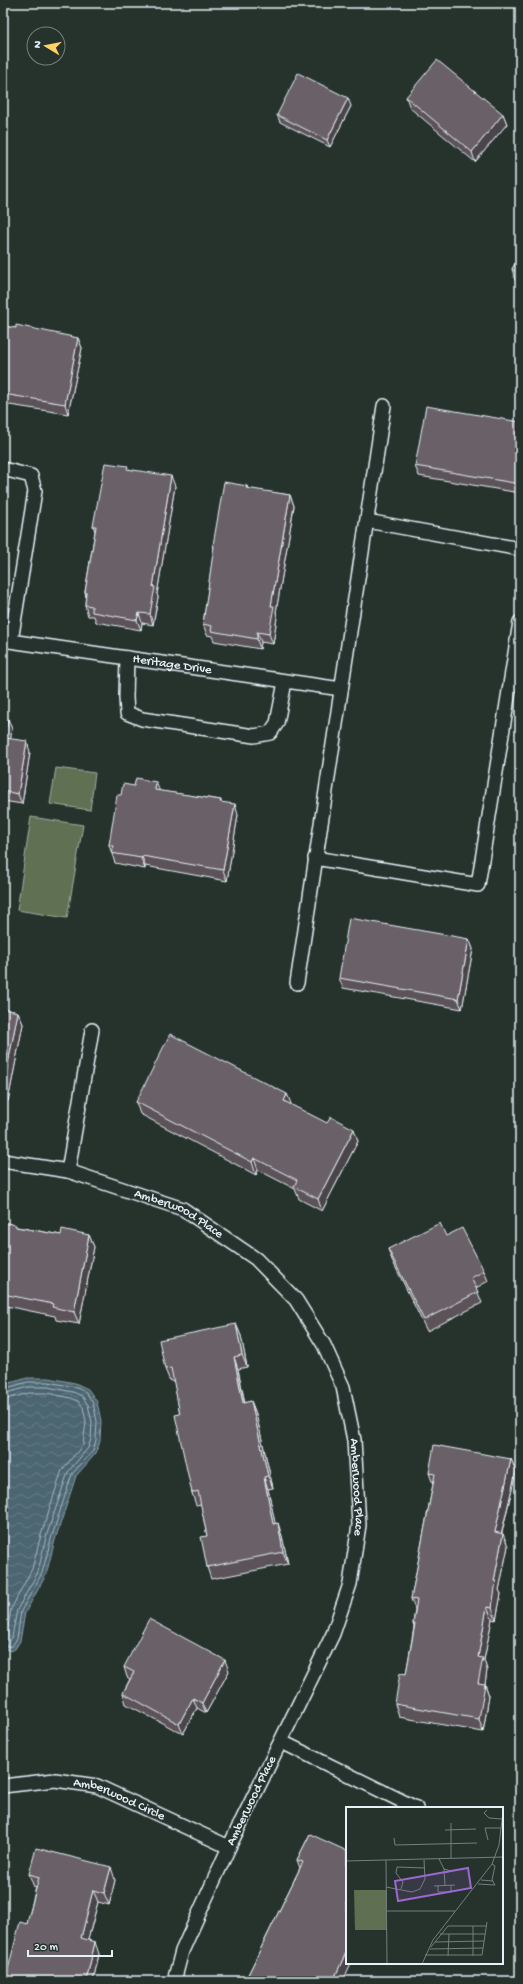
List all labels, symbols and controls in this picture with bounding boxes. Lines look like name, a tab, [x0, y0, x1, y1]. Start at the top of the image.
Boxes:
north arrow	[26, 26, 66, 66]
text: N	[32, 40, 45, 49]
street label: Heritage Drive	[132, 651, 213, 678]
street label: Amberwood Place	[132, 1186, 226, 1242]
street label: Amberwood Place	[346, 1438, 367, 1537]
street label: Amberwood Place	[224, 1754, 280, 1848]
street label: Amberwood Circle	[72, 1775, 168, 1824]
inset map	[346, 1807, 503, 1964]
scale bar	[28, 1932, 112, 1958]
text: 20 m	[34, 1941, 59, 1955]

